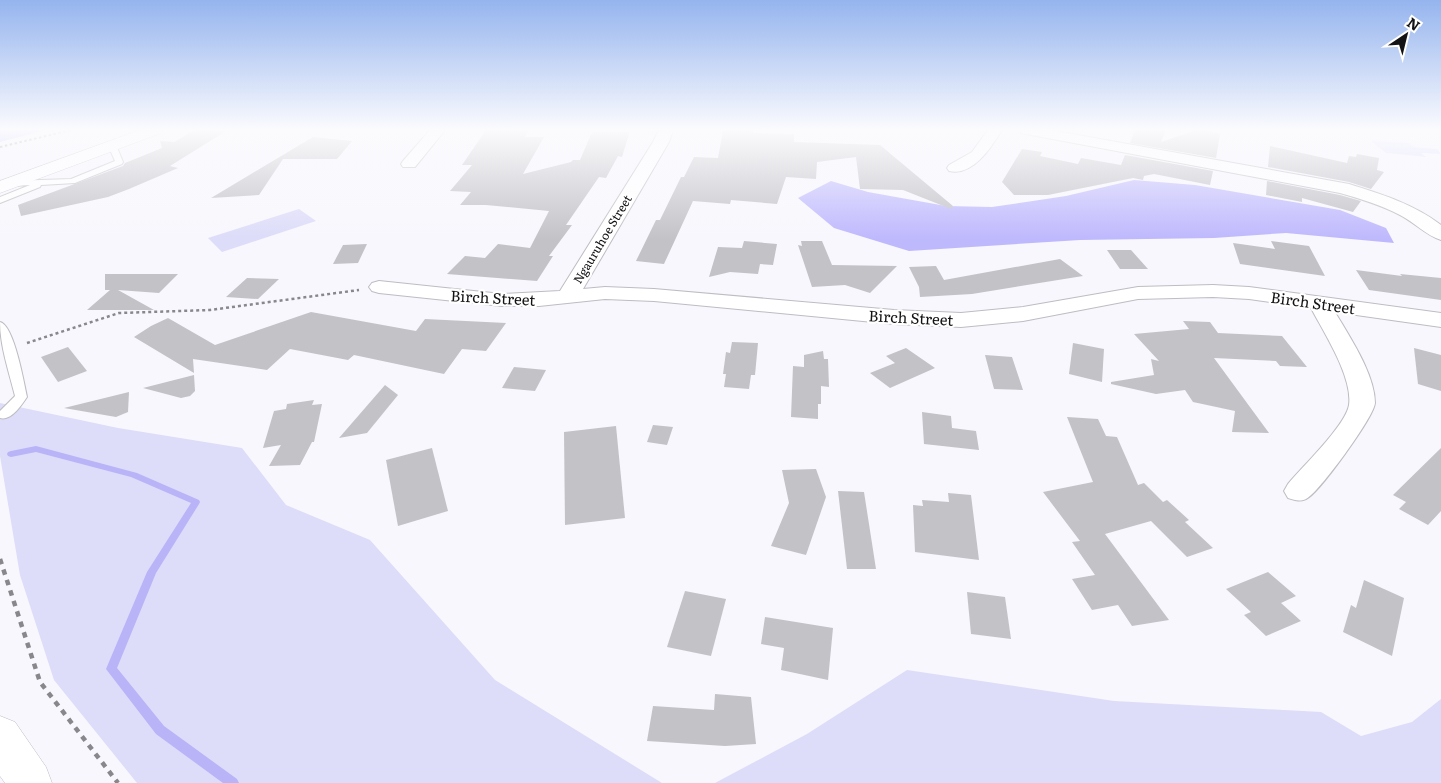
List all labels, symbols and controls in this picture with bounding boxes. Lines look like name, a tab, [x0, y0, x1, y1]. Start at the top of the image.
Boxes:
north arrow	[1381, 10, 1431, 60]
text: N	[1403, 12, 1425, 35]
street label: Ngauruhoe Street	[568, 191, 636, 287]
street label: Birch Street	[450, 283, 536, 311]
street label: Birch Street	[1269, 285, 1357, 319]
street label: Birch Street	[868, 303, 954, 331]

